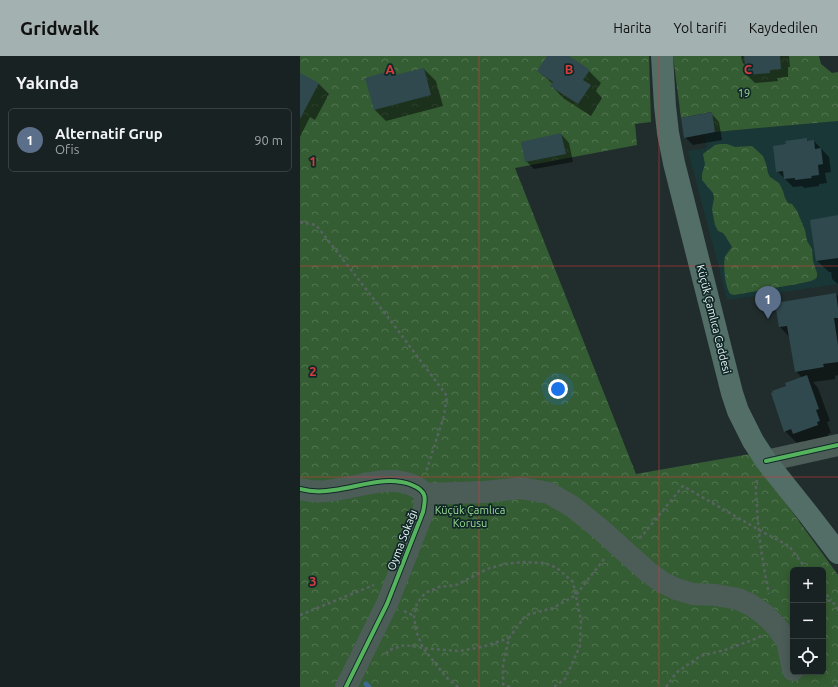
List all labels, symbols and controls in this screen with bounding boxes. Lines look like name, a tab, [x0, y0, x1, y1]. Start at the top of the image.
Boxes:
text: Gridwalk	[20, 17, 99, 39]
text: Harita	[613, 20, 651, 36]
text: Yol tarifi	[673, 20, 727, 36]
text: Kaydedilen	[749, 20, 818, 36]
text: A	[385, 62, 395, 76]
text: B	[565, 62, 574, 76]
text: C	[744, 62, 753, 76]
text: Yakında	[16, 73, 79, 92]
park label: 19	[738, 87, 750, 99]
text: Alternatif Grup	[55, 125, 163, 142]
text: 1	[26, 133, 34, 147]
text: 90 m	[254, 133, 283, 147]
text: Ofis	[55, 142, 79, 156]
text: 1	[309, 154, 317, 168]
street label: Küçük Çamlıca Caddesi	[695, 263, 733, 375]
pin: 1	[755, 286, 781, 319]
text: 2	[309, 364, 317, 378]
your location	[548, 379, 568, 399]
park label: Küçük Çamlıca Korusu	[435, 504, 505, 529]
street label: Oyma Sokağı	[385, 508, 419, 572]
map controls	[790, 567, 826, 675]
button: +	[790, 567, 826, 603]
text: 3	[309, 574, 317, 588]
button: −	[790, 603, 826, 639]
button: locate	[790, 639, 826, 675]

